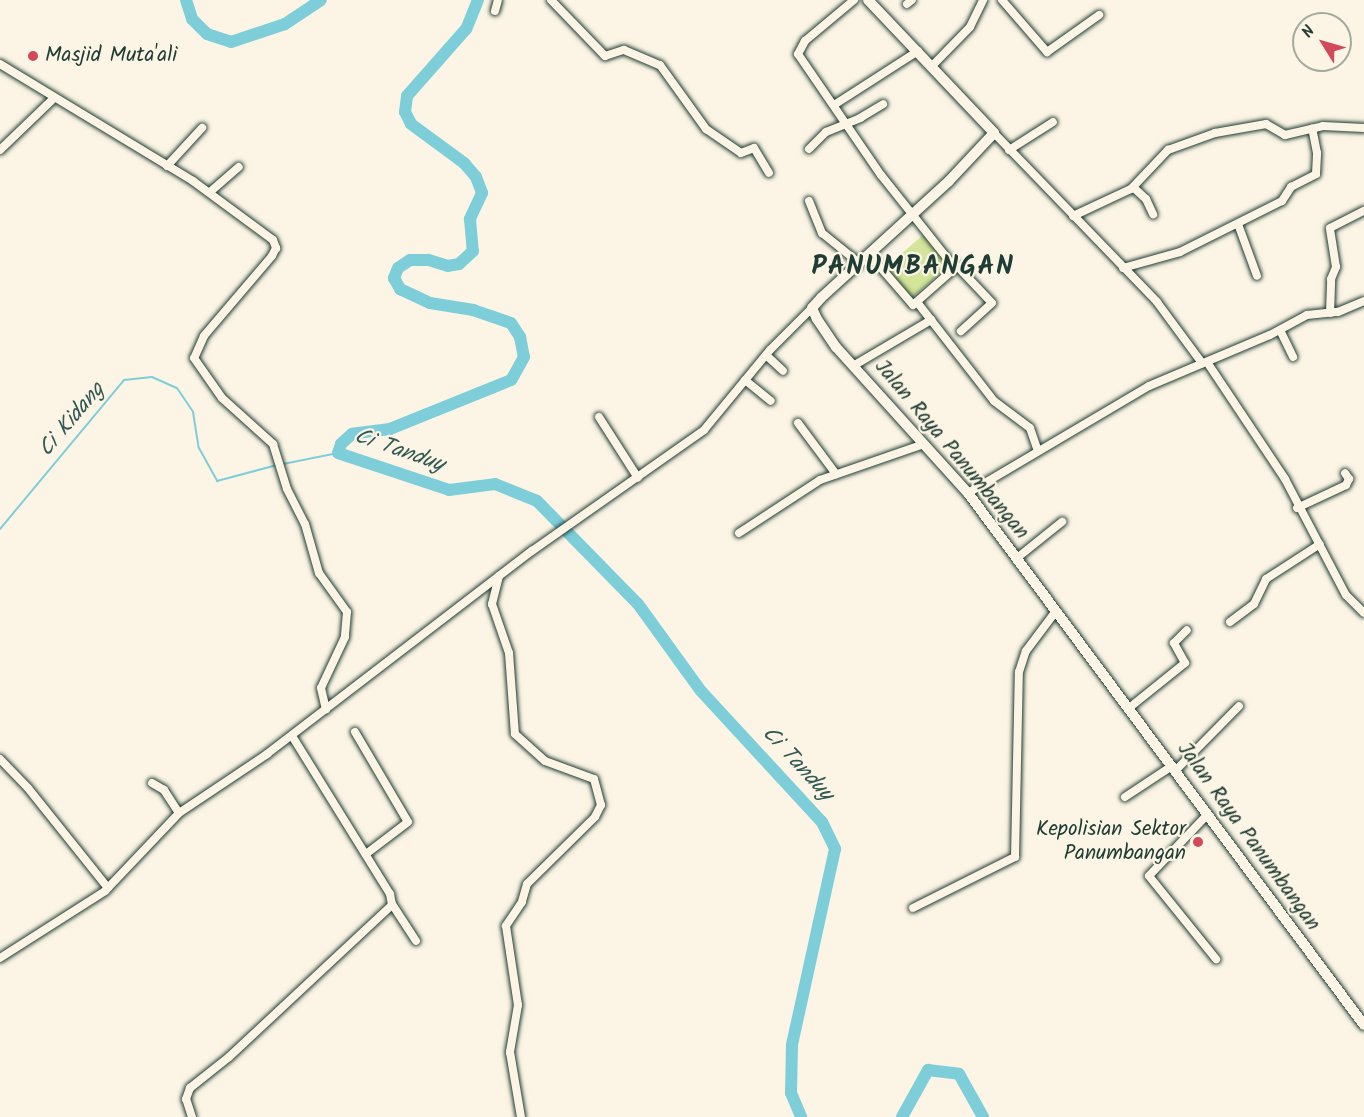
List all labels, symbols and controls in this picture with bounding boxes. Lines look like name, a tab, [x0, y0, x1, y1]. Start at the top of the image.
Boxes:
north arrow	[1292, 12, 1352, 72]
text: N	[1296, 21, 1322, 44]
place label: Masjid Muta'ali	[45, 43, 177, 69]
marker: Masjid Muta'ali	[26, 49, 40, 63]
district label: PANUMBANGAN	[812, 251, 1014, 283]
street label: Jalan Raya Panumbangan	[868, 355, 1034, 545]
water label: Ci Kidang	[33, 377, 111, 463]
water label: Ci Tanduy	[351, 423, 447, 479]
water label: Ci Tanduy	[756, 721, 838, 807]
street label: Jalan Raya Panumbangan	[1171, 738, 1325, 936]
place label: Kepolisian Sektor Panumbangan	[1036, 817, 1186, 867]
marker: Kepolisian Sektor Panumbangan	[1191, 835, 1205, 849]

